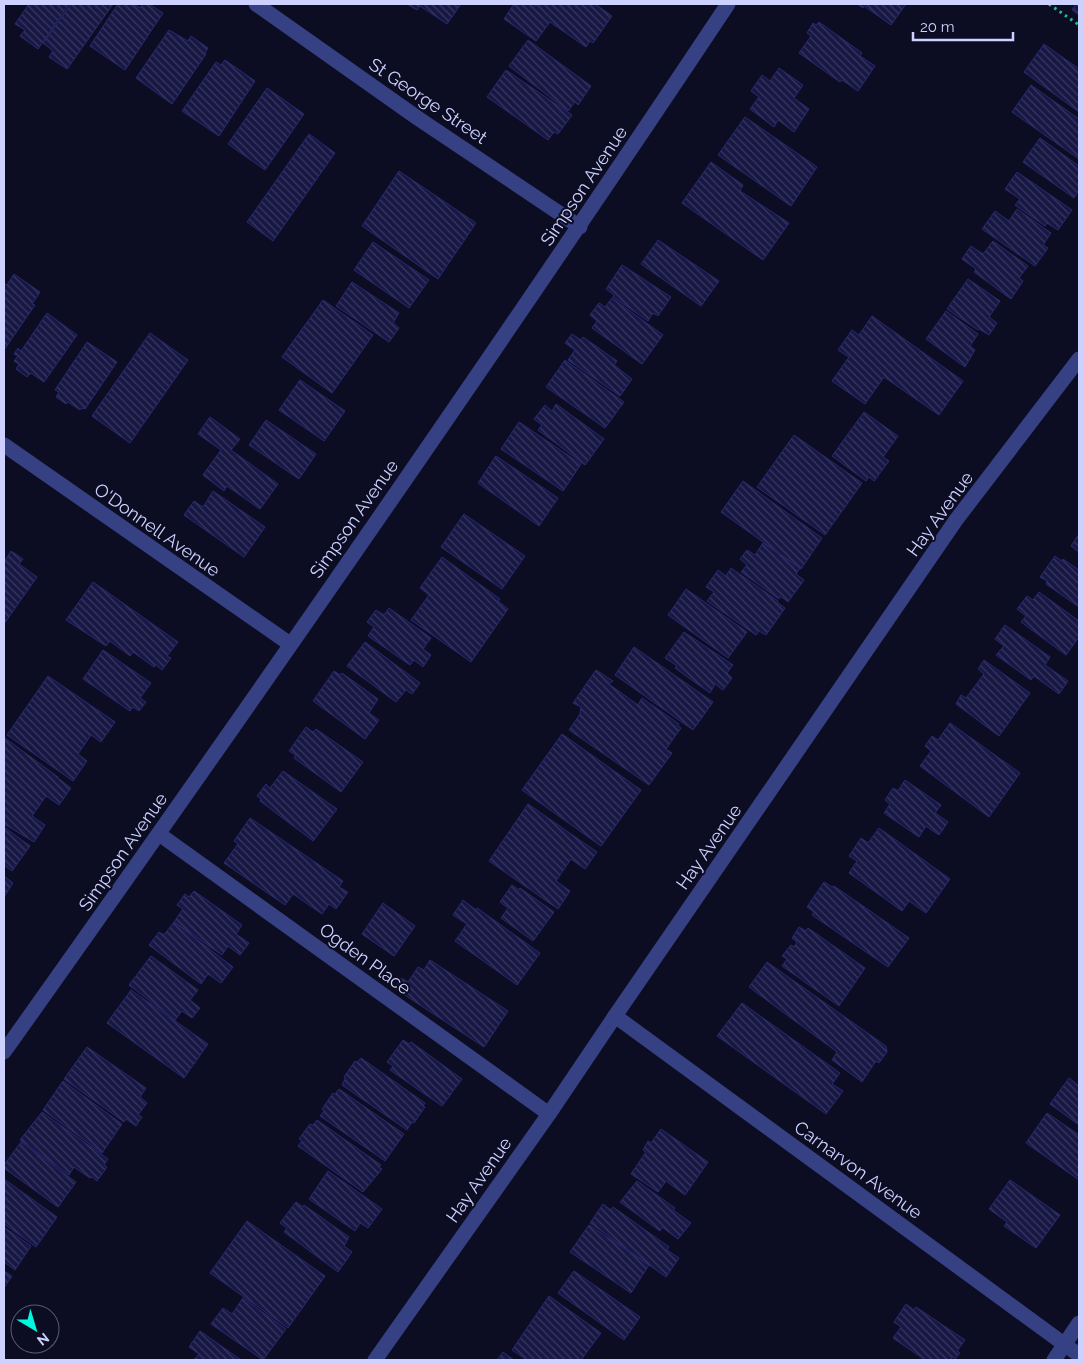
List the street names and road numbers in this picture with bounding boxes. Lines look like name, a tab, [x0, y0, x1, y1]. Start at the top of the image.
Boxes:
street label: St George Street	[365, 53, 491, 148]
street label: Simpson Avenue	[536, 122, 632, 249]
street label: Simpson Avenue	[305, 455, 402, 582]
street label: Hay Avenue	[902, 467, 977, 560]
street label: O'Donnell Avenue	[90, 478, 225, 581]
street label: Simpson Avenue	[74, 788, 171, 915]
street label: Hay Avenue	[672, 800, 746, 893]
street label: Ogden Place	[316, 918, 415, 999]
street label: Carnarvon Avenue	[790, 1116, 927, 1223]
street label: Hay Avenue	[442, 1133, 516, 1226]

